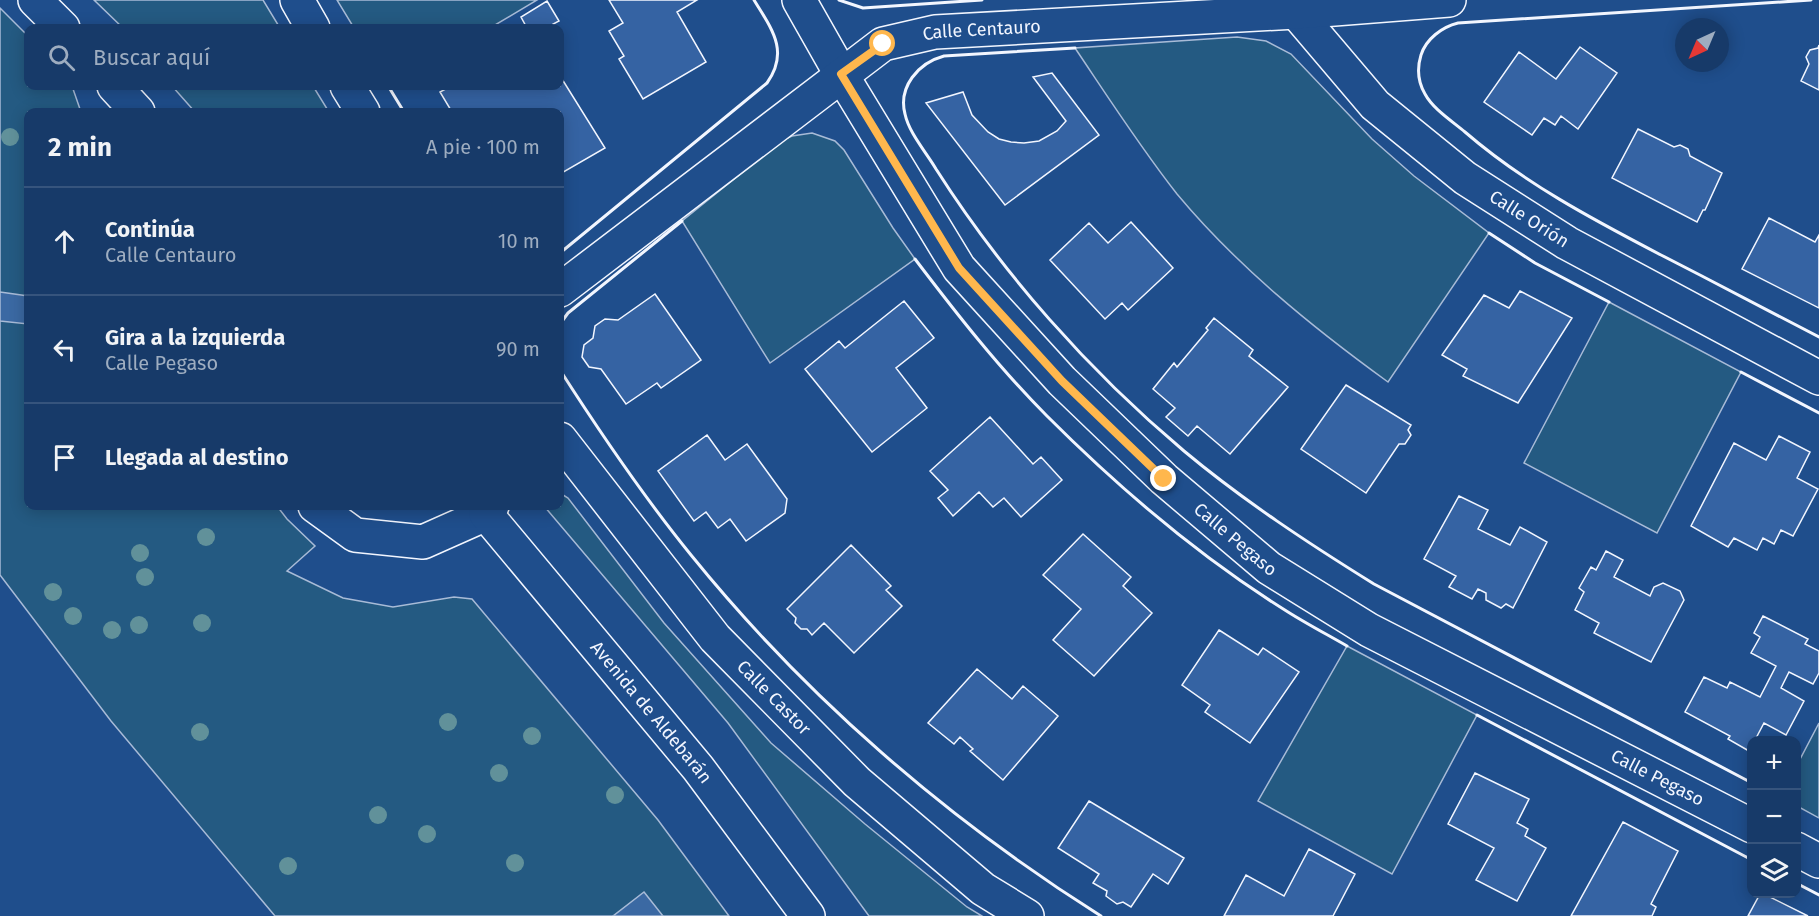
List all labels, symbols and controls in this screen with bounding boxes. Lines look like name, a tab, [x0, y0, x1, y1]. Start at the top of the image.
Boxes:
street label: Calle Centauro	[920, 15, 1041, 46]
north arrow	[1675, 18, 1729, 72]
search box	[24, 24, 564, 90]
route start	[869, 30, 895, 56]
icon: search	[45, 41, 78, 74]
text: Buscar aquí	[93, 44, 210, 71]
text: 2 min	[48, 132, 112, 163]
text: A pie · 100 m	[426, 135, 540, 159]
street label: Calle Orión	[1485, 185, 1573, 252]
text: Continúa	[105, 216, 195, 243]
icon: ahead	[48, 225, 81, 258]
text: 10 m	[498, 229, 540, 253]
text: Calle Centauro	[105, 243, 236, 267]
text: Gira a la izquierda	[105, 324, 285, 351]
icon: left	[48, 333, 81, 366]
text: 90 m	[496, 337, 540, 361]
text: Calle Pegaso	[105, 351, 218, 375]
icon: arrive	[48, 441, 81, 474]
text: Llegada al destino	[105, 444, 289, 471]
route end	[1150, 465, 1176, 491]
street label: Calle Pegaso	[1189, 498, 1281, 581]
street label: Avenida de Aldebarán	[586, 637, 717, 788]
street label: Calle Castor	[732, 656, 815, 740]
map controls	[1747, 736, 1801, 898]
button: +	[1747, 736, 1801, 790]
street label: Calle Pegaso	[1607, 745, 1708, 811]
button: −	[1747, 790, 1801, 844]
button: layers	[1747, 844, 1801, 898]

